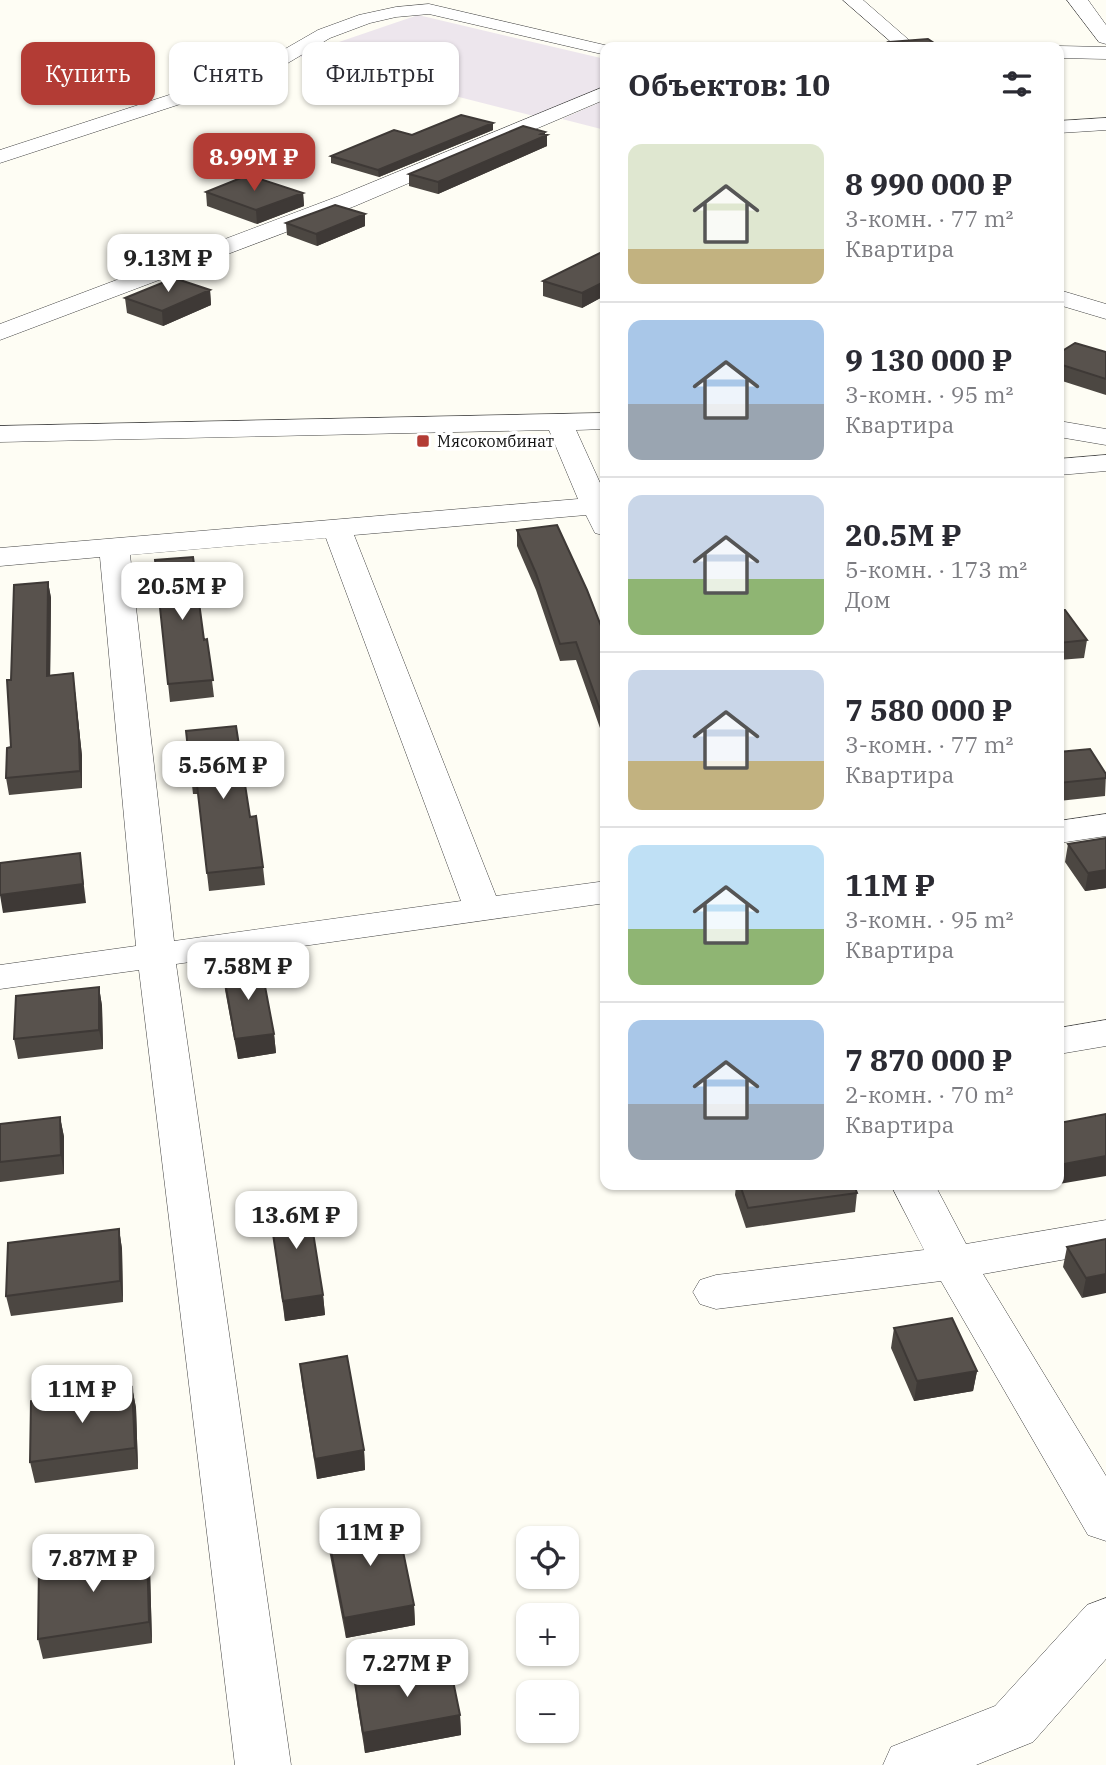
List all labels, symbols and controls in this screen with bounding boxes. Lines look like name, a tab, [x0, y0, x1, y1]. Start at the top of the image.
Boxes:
chip: Купить	[21, 42, 155, 105]
chip: Снять	[169, 42, 288, 105]
chip: Фильтры	[302, 42, 459, 105]
text: Объектов: 10	[628, 65, 830, 104]
icon: filters	[998, 65, 1036, 103]
pin: 8.99M ₽	[189, 134, 319, 193]
text: 8.99M ₽	[209, 141, 299, 171]
text: 8 990 000 ₽	[845, 164, 1012, 203]
icon: home	[684, 172, 768, 256]
text: 3-комн. · 77 m²	[845, 203, 1014, 233]
text: Квартира	[845, 233, 954, 263]
pin: 9.13M ₽	[103, 234, 233, 294]
text: 9.13M ₽	[123, 242, 213, 272]
text: 9 130 000 ₽	[845, 340, 1012, 379]
icon: home	[684, 348, 768, 432]
text: 3-комн. · 95 m²	[845, 379, 1014, 409]
text: Квартира	[845, 409, 954, 439]
place label: Мясокомбинат	[437, 431, 554, 451]
marker: Мясокомбинат	[415, 433, 431, 449]
text: 20.5M ₽	[845, 515, 962, 554]
icon: home	[684, 523, 768, 607]
text: 5-комн. · 173 m²	[845, 554, 1027, 584]
pin: 20.5M ₽	[117, 562, 247, 622]
text: 20.5M ₽	[137, 570, 227, 600]
text: Дом	[845, 584, 891, 614]
text: 7 580 000 ₽	[845, 690, 1012, 729]
icon: home	[684, 698, 768, 782]
text: 3-комн. · 77 m²	[845, 729, 1014, 759]
pin: 5.56M ₽	[158, 742, 288, 801]
text: 5.56M ₽	[178, 749, 268, 779]
text: Квартира	[845, 759, 954, 789]
text: 11M ₽	[845, 865, 935, 904]
icon: home	[684, 873, 768, 957]
text: 3-комн. · 95 m²	[845, 904, 1014, 934]
text: Квартира	[845, 934, 954, 964]
pin: 7.58M ₽	[183, 942, 313, 1002]
text: 7.58M ₽	[203, 950, 293, 980]
text: 7 870 000 ₽	[845, 1040, 1012, 1079]
icon: home	[684, 1048, 768, 1132]
text: 2-комн. · 70 m²	[845, 1079, 1014, 1109]
text: Квартира	[845, 1109, 954, 1139]
pin: 13.6M ₽	[231, 1192, 361, 1251]
text: 13.6M ₽	[251, 1199, 341, 1229]
pin: 11M ₽	[33, 1366, 131, 1425]
text: 11M ₽	[47, 1373, 117, 1403]
pin: 11M ₽	[321, 1508, 419, 1568]
text: 11M ₽	[335, 1516, 405, 1546]
map controls	[516, 1526, 579, 1743]
button: locate	[516, 1526, 579, 1589]
pin: 7.87M ₽	[28, 1534, 158, 1594]
text: 7.87M ₽	[48, 1542, 138, 1572]
button: +	[516, 1603, 579, 1666]
pin: 7.27M ₽	[342, 1640, 472, 1699]
text: 7.27M ₽	[362, 1647, 452, 1677]
button: −	[516, 1680, 579, 1743]

